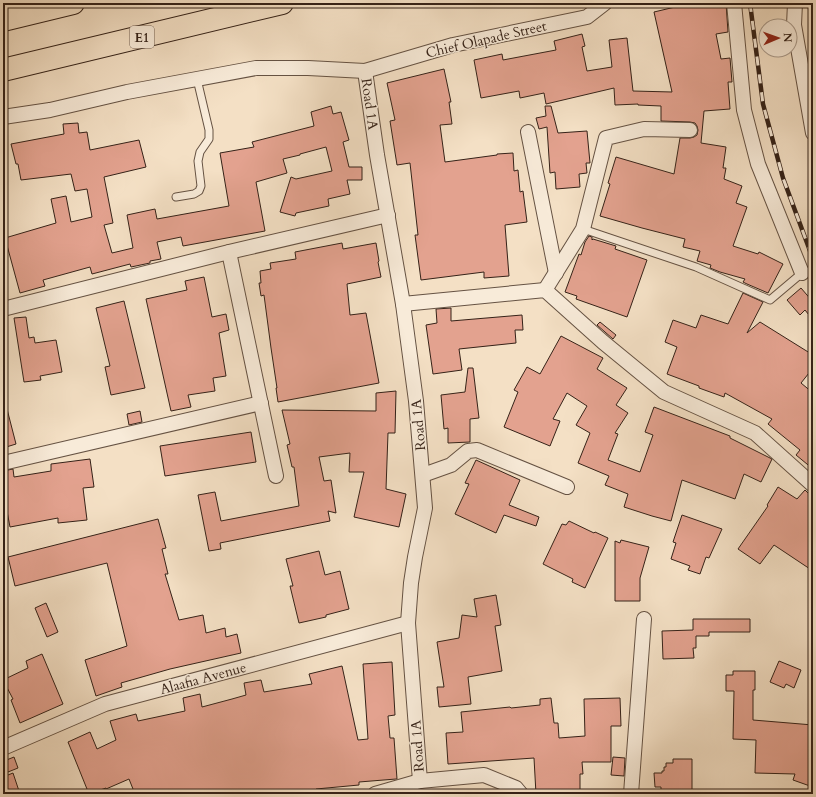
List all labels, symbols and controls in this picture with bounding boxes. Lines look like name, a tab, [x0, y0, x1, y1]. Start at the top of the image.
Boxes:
street label: Chief Olapade Street	[424, 16, 549, 63]
north arrow	[758, 18, 798, 58]
road number: E1	[130, 26, 154, 48]
text: N	[780, 33, 795, 43]
street label: Road 1A	[357, 77, 383, 131]
street label: Road 1A	[407, 398, 430, 452]
street label: Alaafia Avenue	[158, 658, 248, 699]
street label: Road 1A	[406, 720, 429, 772]

